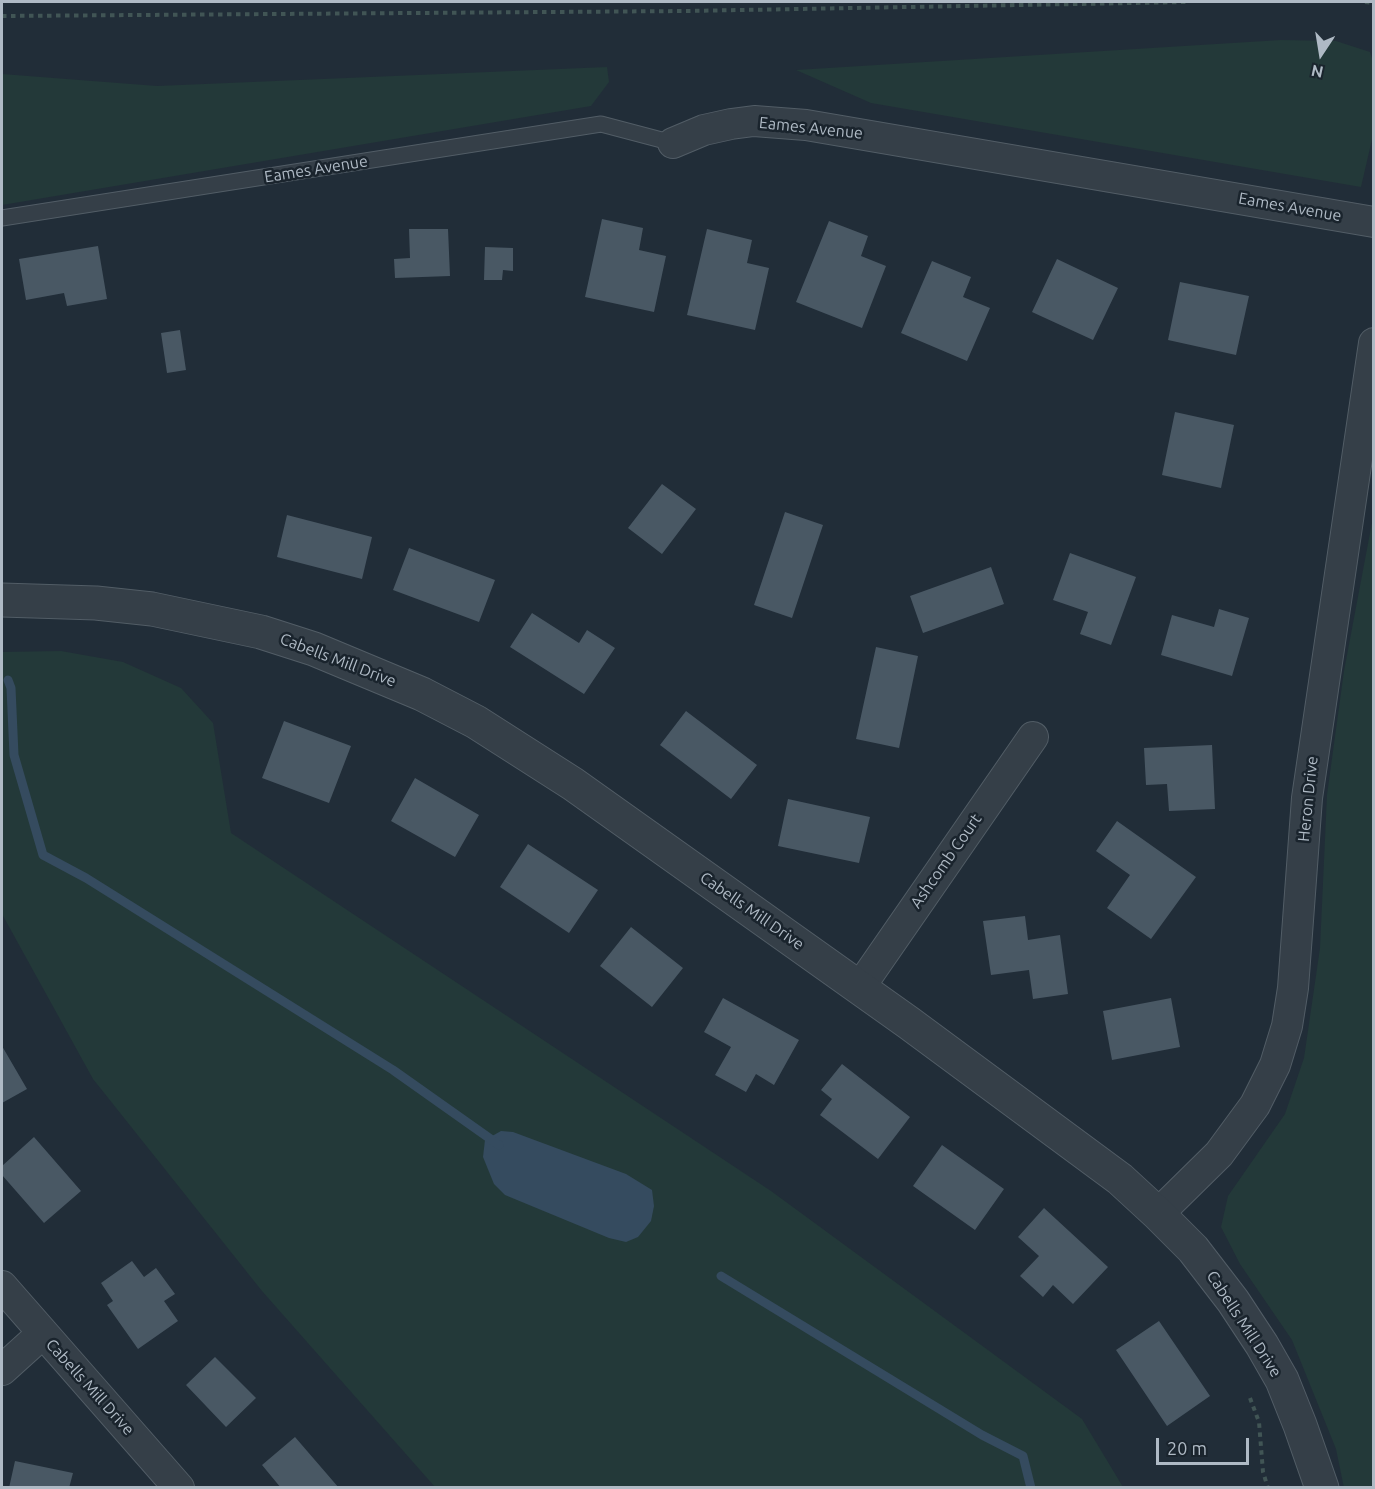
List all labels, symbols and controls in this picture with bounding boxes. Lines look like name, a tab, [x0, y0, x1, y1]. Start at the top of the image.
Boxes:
north arrow	[1291, 24, 1351, 84]
text: N	[1310, 62, 1325, 82]
street label: Eames Avenue	[758, 113, 864, 143]
street label: Eames Avenue	[263, 151, 369, 187]
street label: Eames Avenue	[1237, 188, 1343, 226]
street label: Cabells Mill Drive	[277, 629, 399, 691]
street label: Heron Drive	[1294, 755, 1322, 843]
street label: Ashcomb Court	[906, 810, 986, 912]
street label: Cabells Mill Drive	[696, 868, 808, 954]
street label: Cabells Mill Drive	[1202, 1267, 1286, 1381]
street label: Cabells Mill Drive	[42, 1335, 138, 1439]
scale bar	[1159, 1426, 1252, 1464]
text: 20 m	[1167, 1438, 1207, 1458]

